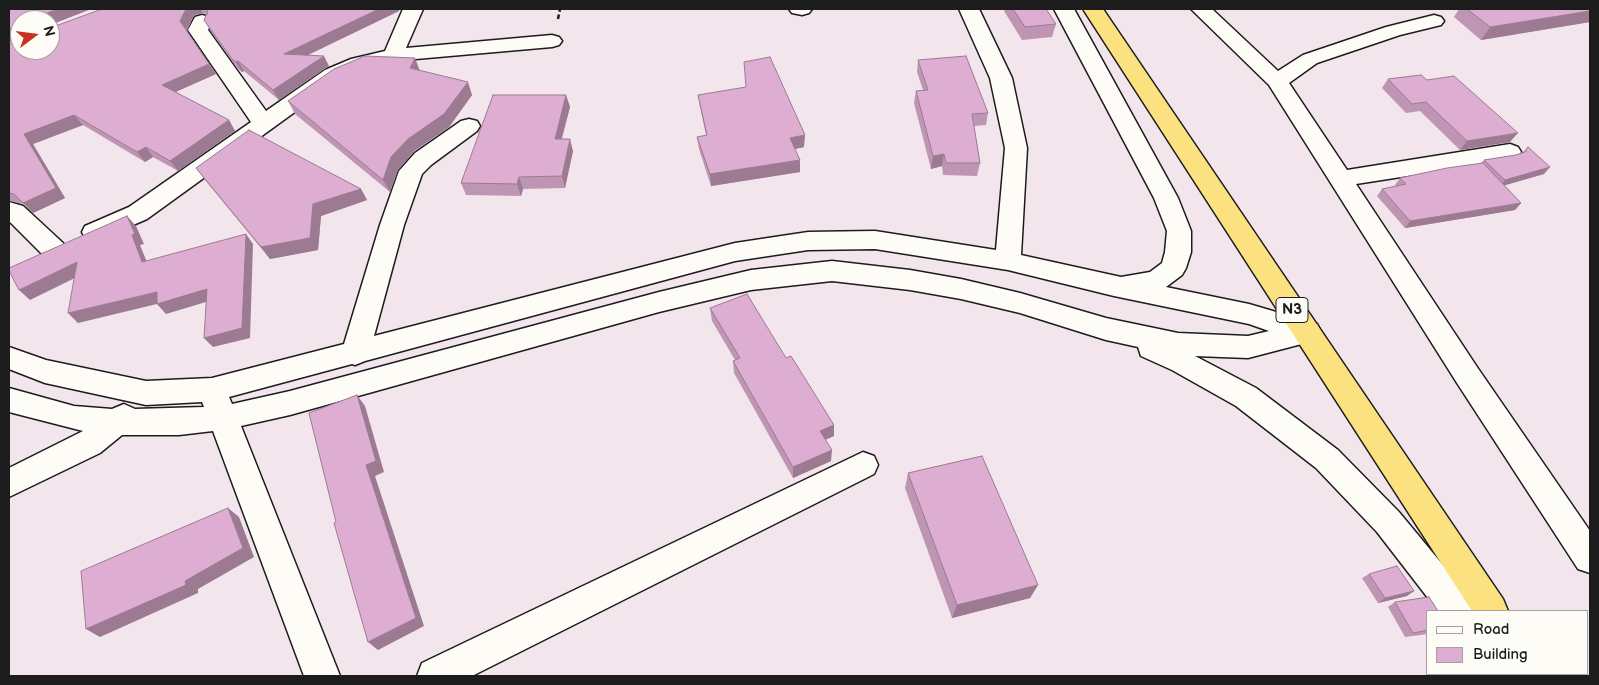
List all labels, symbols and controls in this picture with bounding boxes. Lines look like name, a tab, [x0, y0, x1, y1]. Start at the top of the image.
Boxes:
north arrow	[10, 10, 60, 60]
text: N	[39, 24, 59, 39]
road number: N3	[1276, 298, 1308, 322]
legend	[1426, 610, 1589, 675]
text: Road	[1473, 620, 1509, 639]
text: Building	[1473, 645, 1528, 664]

